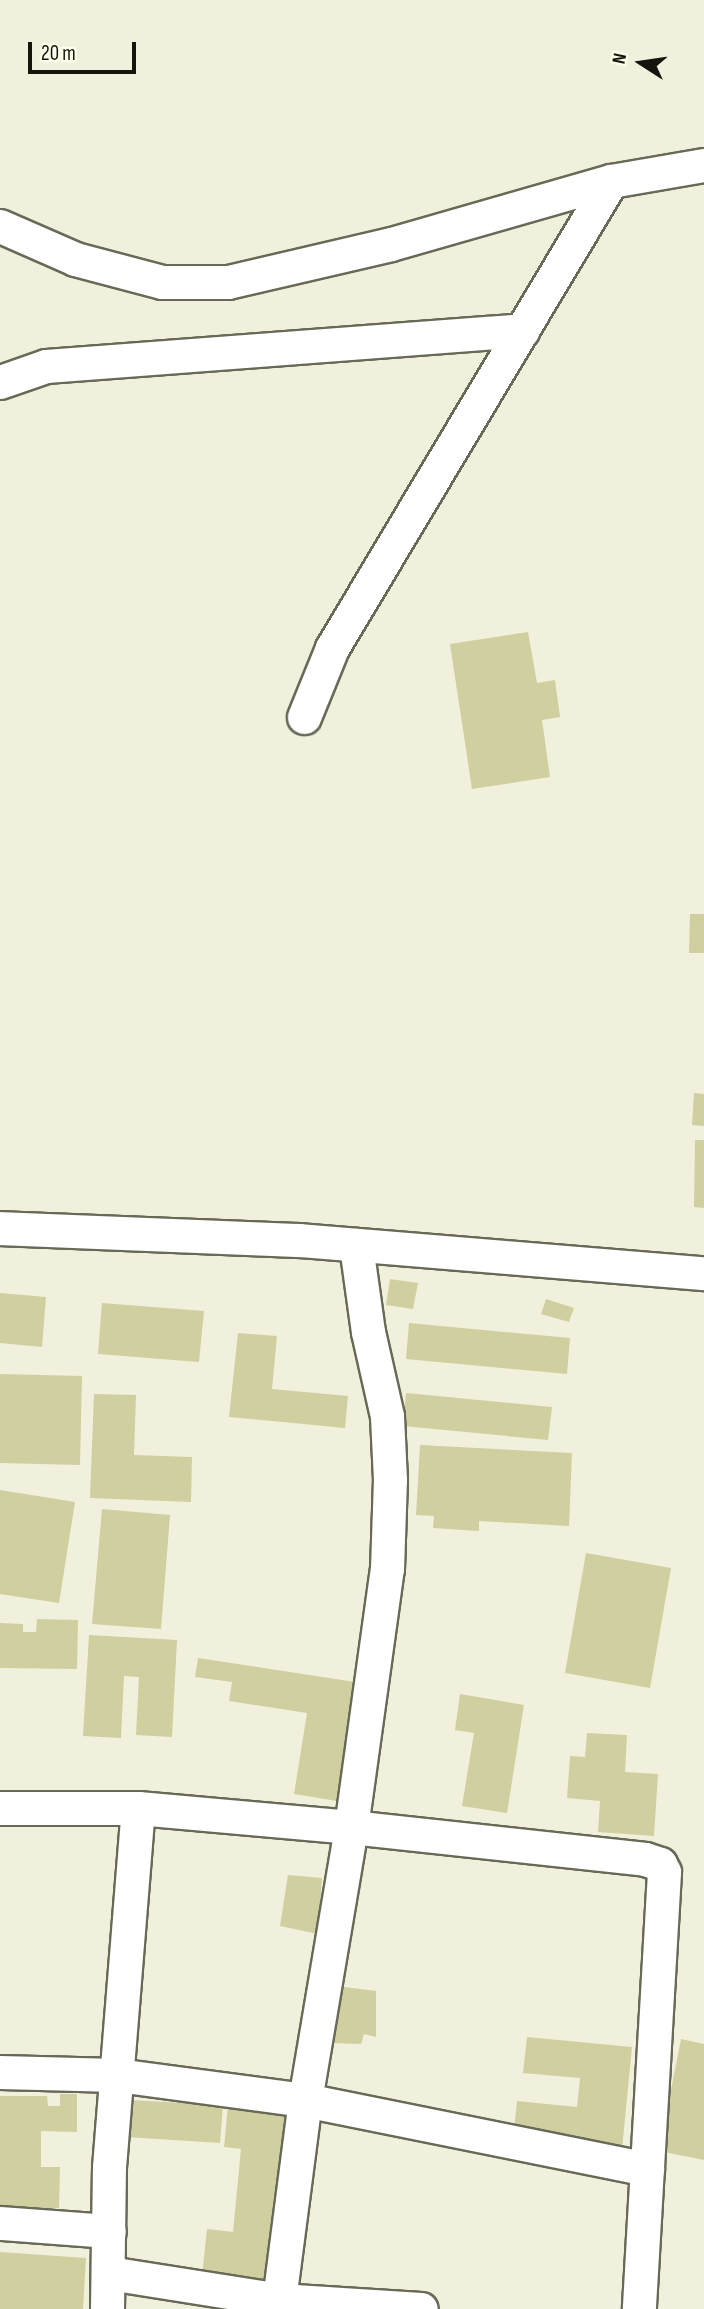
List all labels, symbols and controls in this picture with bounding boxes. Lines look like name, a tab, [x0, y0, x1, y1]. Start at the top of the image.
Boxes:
scale bar	[32, 28, 140, 72]
north arrow	[606, 28, 676, 98]
text: 20 m	[41, 41, 76, 66]
text: N	[608, 51, 632, 66]

